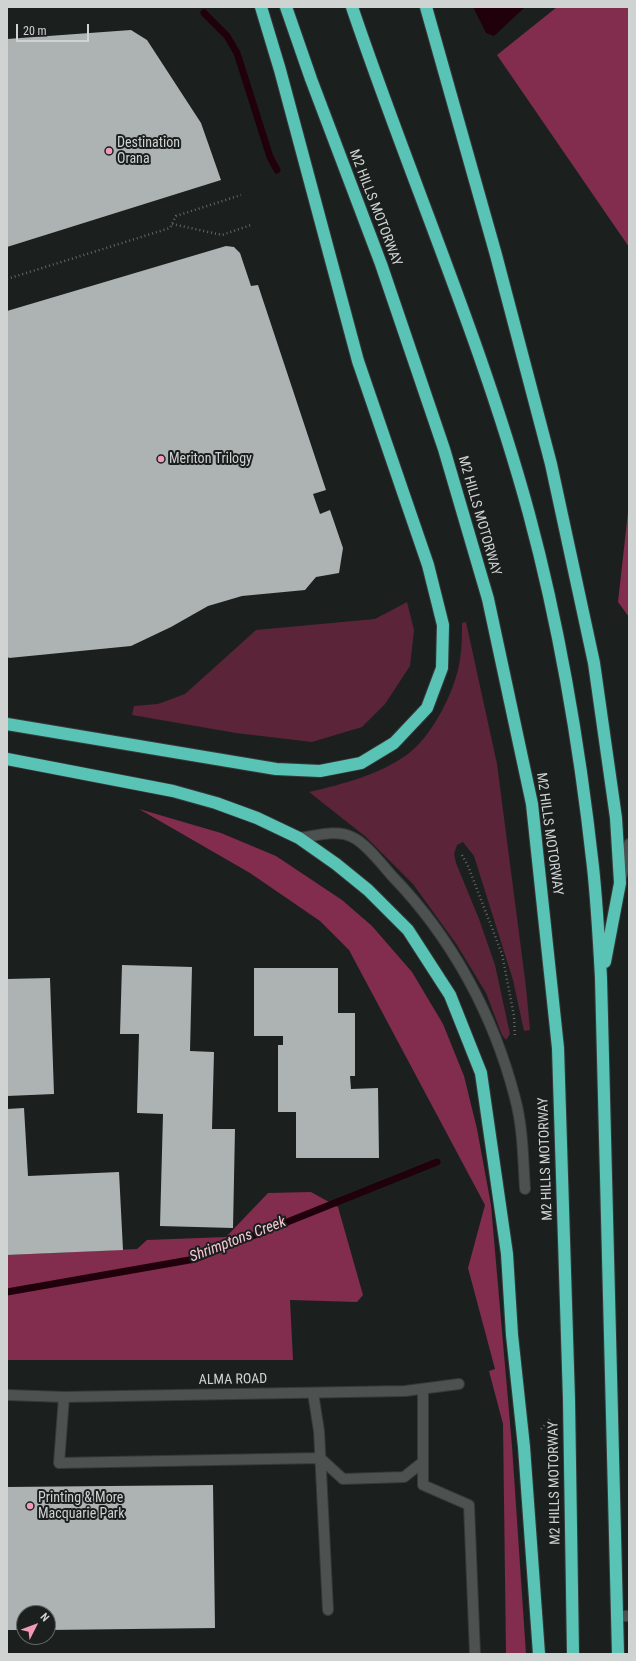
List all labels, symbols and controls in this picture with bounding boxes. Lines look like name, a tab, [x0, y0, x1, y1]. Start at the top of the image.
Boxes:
scale bar	[18, 16, 91, 42]
text: 20 m	[23, 24, 47, 38]
place label: Destination Orana	[117, 135, 180, 168]
marker: Destination Orana	[104, 146, 114, 156]
street label: M2 HILLS MOTORWAY	[345, 147, 405, 269]
place label: Meriton Trilogy	[169, 451, 252, 467]
marker: Meriton Trilogy	[156, 454, 166, 464]
street label: M2 HILLS MOTORWAY	[454, 454, 504, 578]
street label: M2 HILLS MOTORWAY	[532, 772, 566, 896]
street label: M2 HILLS MOTORWAY	[535, 1097, 557, 1221]
water label: Shrimptons Creek	[187, 1213, 289, 1267]
street label: ALMA ROAD	[199, 1371, 267, 1389]
street label: M2 HILLS MOTORWAY	[546, 1421, 564, 1545]
place label: Printing & More Macquarie Park	[38, 1490, 124, 1522]
marker: Printing & More Macquarie Park	[25, 1501, 35, 1511]
north arrow	[16, 1605, 56, 1645]
text: N	[37, 1610, 52, 1624]

